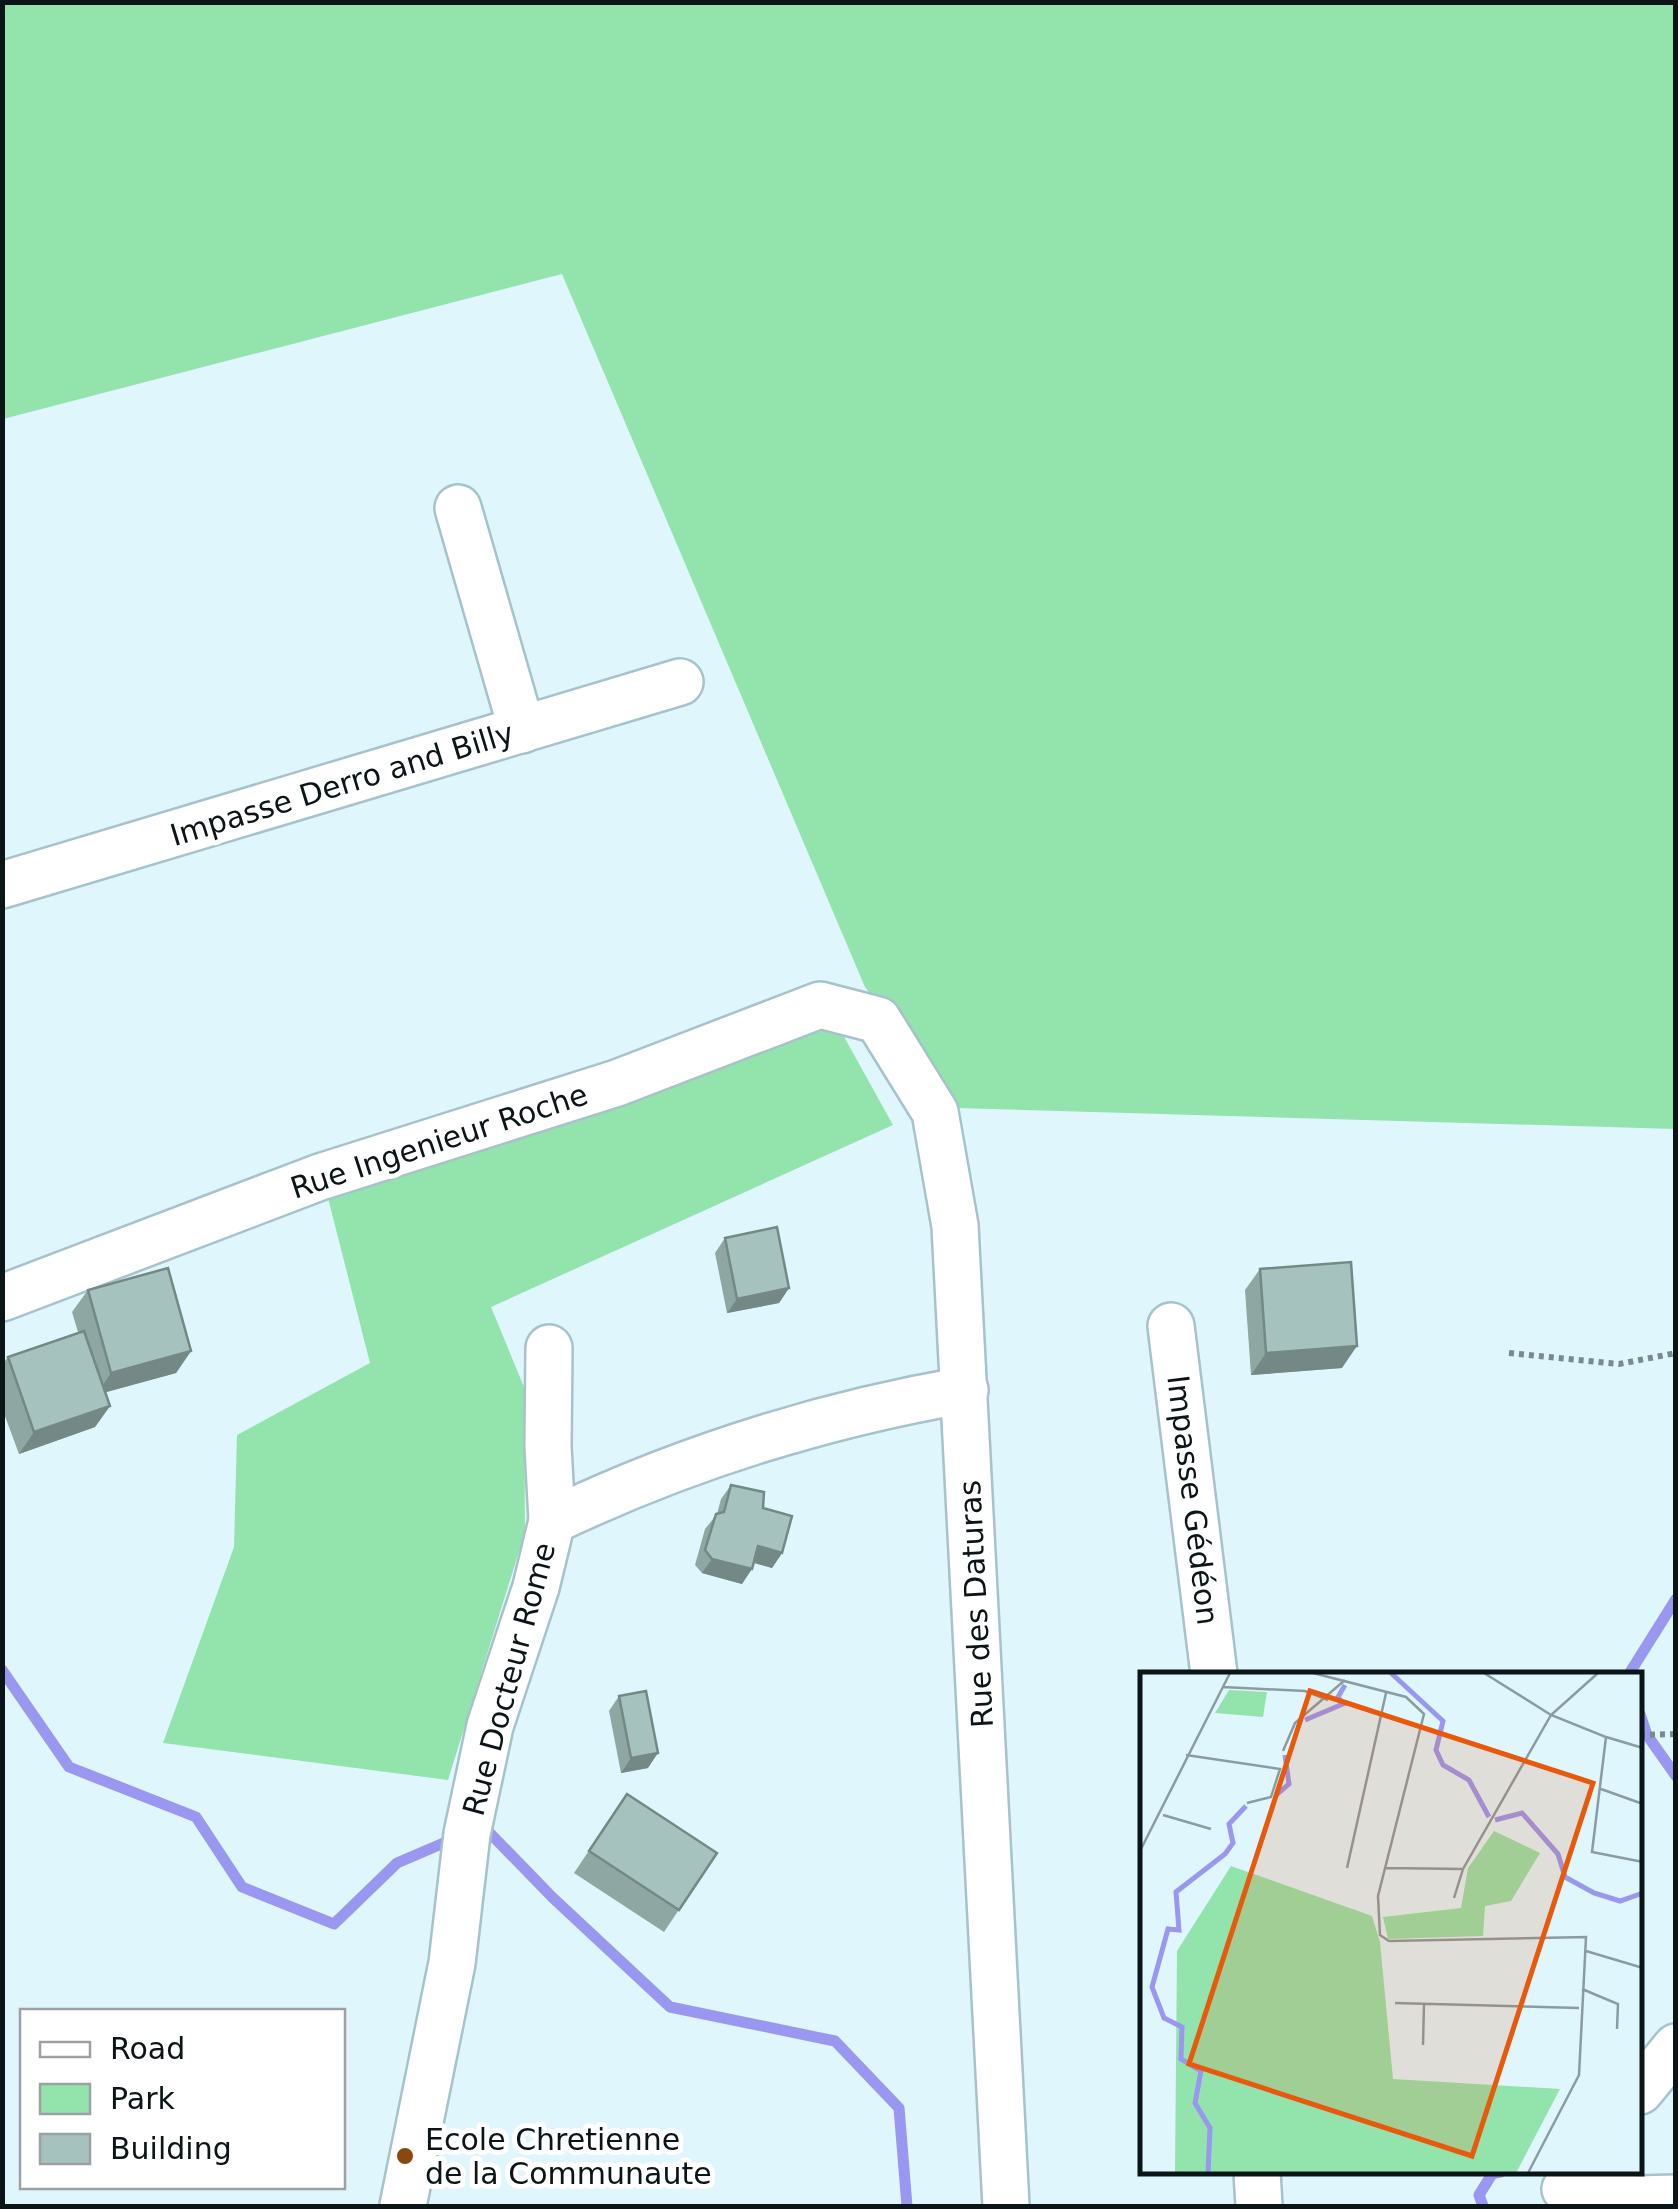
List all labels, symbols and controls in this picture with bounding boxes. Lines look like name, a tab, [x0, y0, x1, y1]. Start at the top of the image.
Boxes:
street label: Impasse Derro and Billy	[166, 715, 518, 853]
street label: Rue Ingenieur Roche	[286, 1076, 592, 1206]
street label: Impasse Gédéon	[1160, 1373, 1226, 1627]
street label: Rue des Daturas	[952, 1479, 1000, 1729]
street label: Rue Docteur Rome	[456, 1539, 562, 1819]
inset map	[1140, 1672, 1643, 2174]
legend	[20, 2009, 345, 2189]
text: Road	[110, 2031, 185, 2066]
text: Park	[110, 2081, 175, 2116]
place label: Ecole Chretienne de la Communaute	[425, 2122, 712, 2191]
text: Building	[110, 2131, 232, 2166]
marker: Ecole Chretienne de la Communaute	[394, 2145, 416, 2167]

